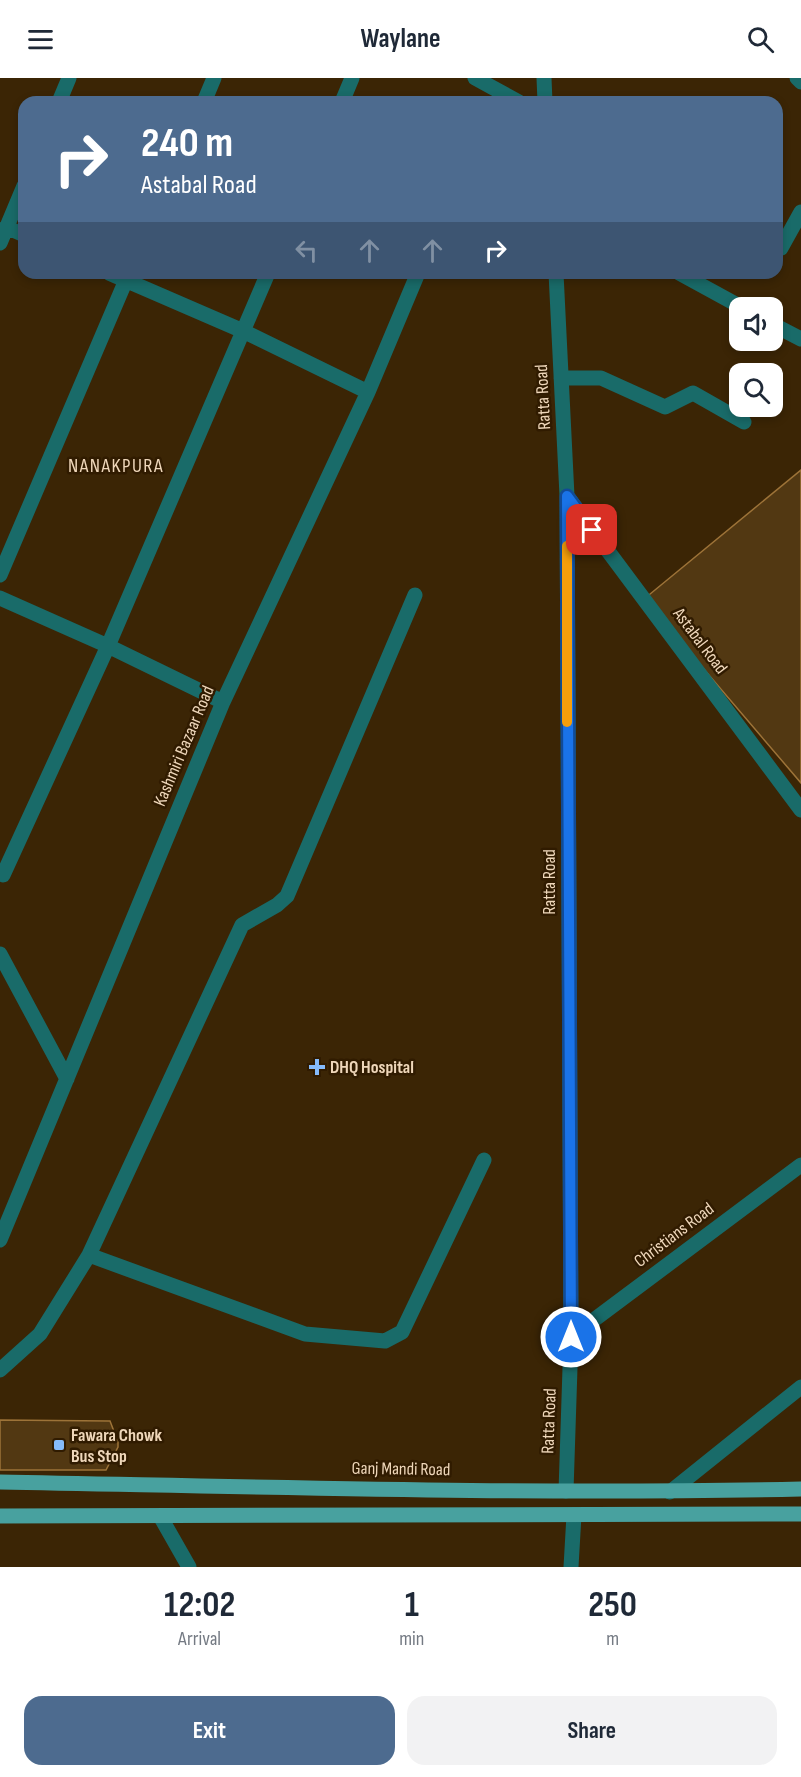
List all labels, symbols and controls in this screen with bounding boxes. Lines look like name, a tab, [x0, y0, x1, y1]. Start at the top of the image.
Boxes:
icon: menu	[24, 23, 57, 56]
text: Waylane	[360, 23, 441, 55]
icon: search	[744, 23, 777, 56]
text: 240 m	[141, 118, 233, 169]
icon: right	[42, 120, 120, 198]
text: Astabal Road	[141, 169, 257, 201]
icon: left	[290, 234, 323, 267]
icon: ahead	[353, 234, 386, 267]
icon: ahead	[416, 234, 449, 267]
icon: right	[479, 234, 512, 267]
map controls	[729, 297, 783, 417]
button: sound	[729, 297, 783, 351]
button: search	[729, 363, 783, 417]
street label: Ratta Road	[531, 364, 555, 430]
district label: NANAKPURA	[68, 454, 164, 478]
pin	[566, 504, 617, 555]
icon: arrive	[575, 513, 608, 546]
street label: Astabal Road	[668, 603, 732, 678]
street label: Kashmiri Bazaar Road	[149, 683, 219, 809]
street label: Ratta Road	[539, 849, 560, 915]
place label: DHQ Hospital	[330, 1057, 414, 1078]
marker: DHQ Hospital	[308, 1058, 326, 1076]
street label: Christians Road	[630, 1198, 718, 1272]
position arrow	[539, 1305, 603, 1369]
street label: Ratta Road	[537, 1388, 561, 1454]
place label: Fawara Chowk Bus Stop	[71, 1425, 163, 1467]
marker: Fawara Chowk Bus Stop	[52, 1438, 66, 1452]
street label: Ganj Mandi Road	[352, 1458, 450, 1480]
text: 12:02	[164, 1584, 235, 1627]
text: 1	[405, 1584, 419, 1627]
text: 250	[588, 1584, 637, 1627]
text: Arrival	[178, 1627, 221, 1651]
text: min	[399, 1627, 424, 1651]
text: m	[606, 1627, 619, 1651]
button: Exit	[24, 1696, 395, 1765]
button: Share	[407, 1696, 777, 1765]

